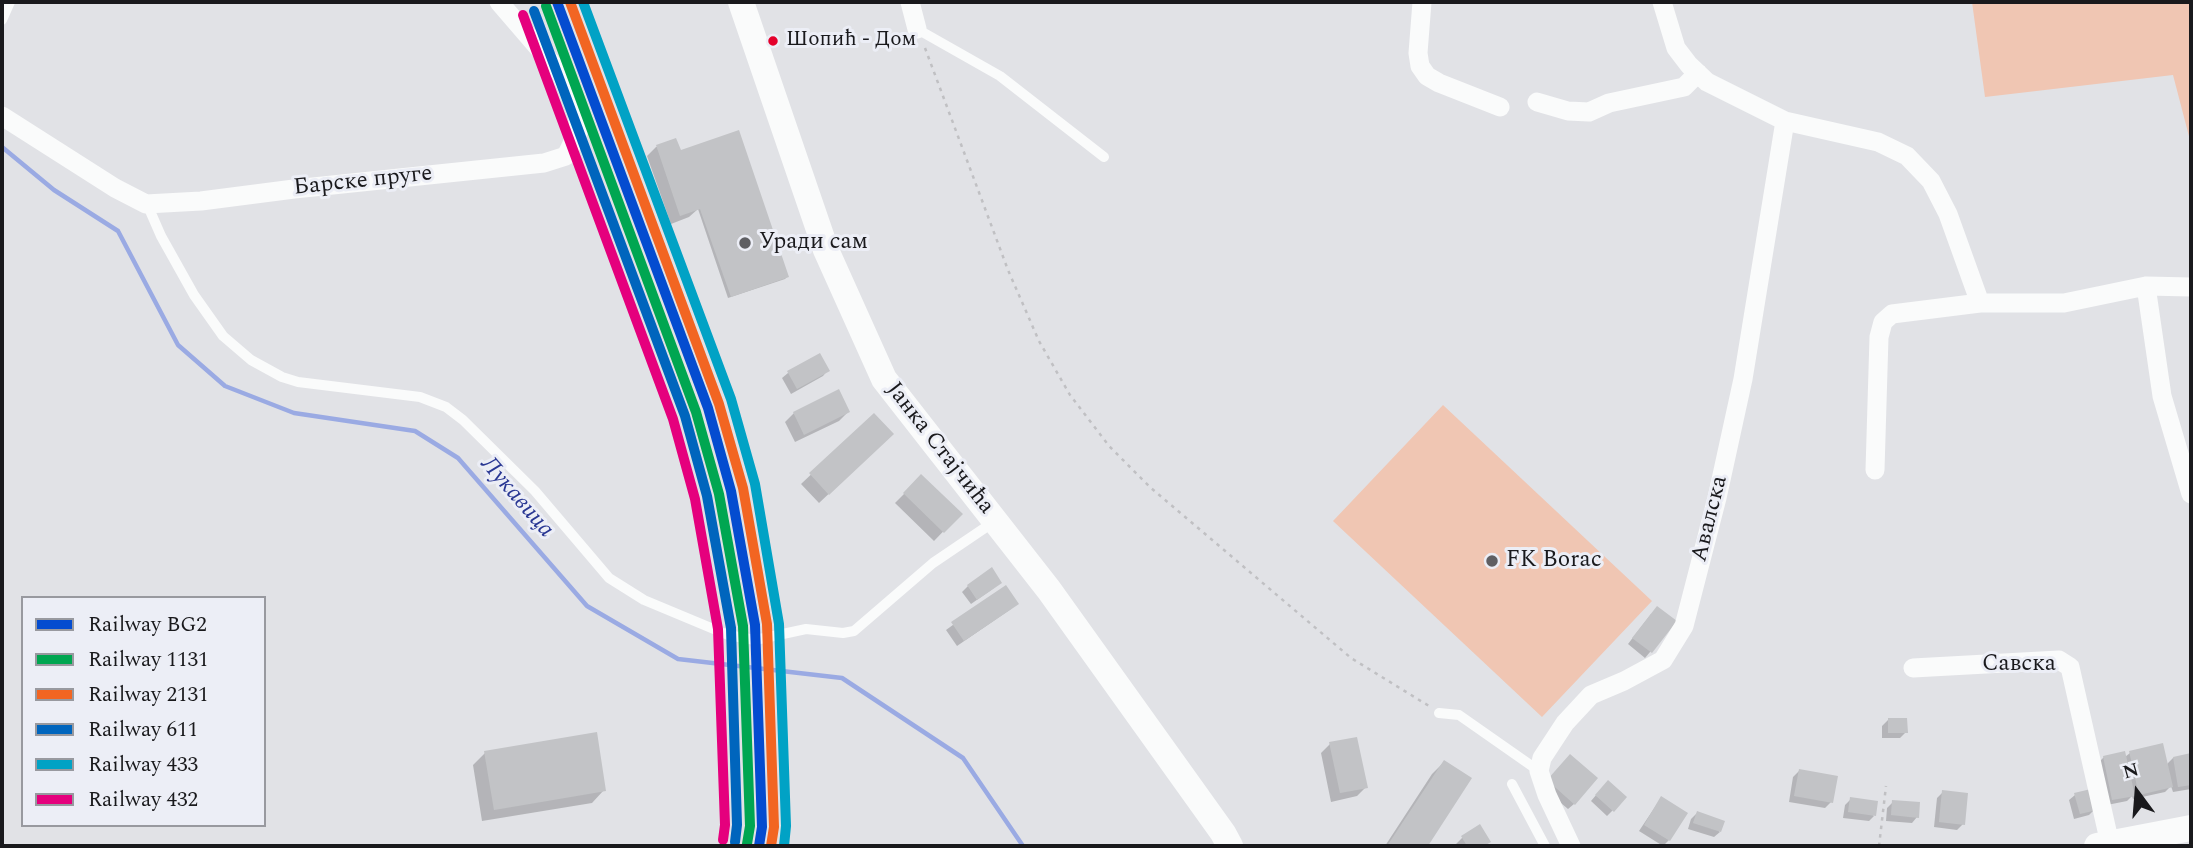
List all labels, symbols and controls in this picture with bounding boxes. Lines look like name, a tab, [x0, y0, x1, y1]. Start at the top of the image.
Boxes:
place label: Шопић - Дом	[786, 28, 916, 54]
marker: Шопић - Дом	[766, 34, 780, 48]
street label: Барске пруге	[292, 161, 434, 203]
place label: Уради сам	[759, 229, 868, 257]
marker: Уради сам	[737, 235, 753, 251]
street label: Јанка Стајчића	[879, 378, 999, 520]
water label: Лукавица	[473, 451, 559, 545]
street label: Авалска	[1687, 473, 1735, 565]
place label: FK Borac	[1506, 547, 1602, 575]
marker: FK Borac	[1484, 553, 1500, 569]
legend	[21, 596, 266, 827]
text: Railway BG2	[88, 609, 207, 641]
text: Railway 1131	[88, 644, 208, 676]
street label: Савска	[1982, 651, 2056, 679]
text: Railway 2131	[88, 679, 208, 711]
text: Railway 611	[88, 714, 198, 746]
text: Railway 433	[88, 749, 198, 781]
text: N	[2120, 755, 2143, 787]
north arrow	[2102, 757, 2172, 827]
text: Railway 432	[88, 784, 198, 816]

